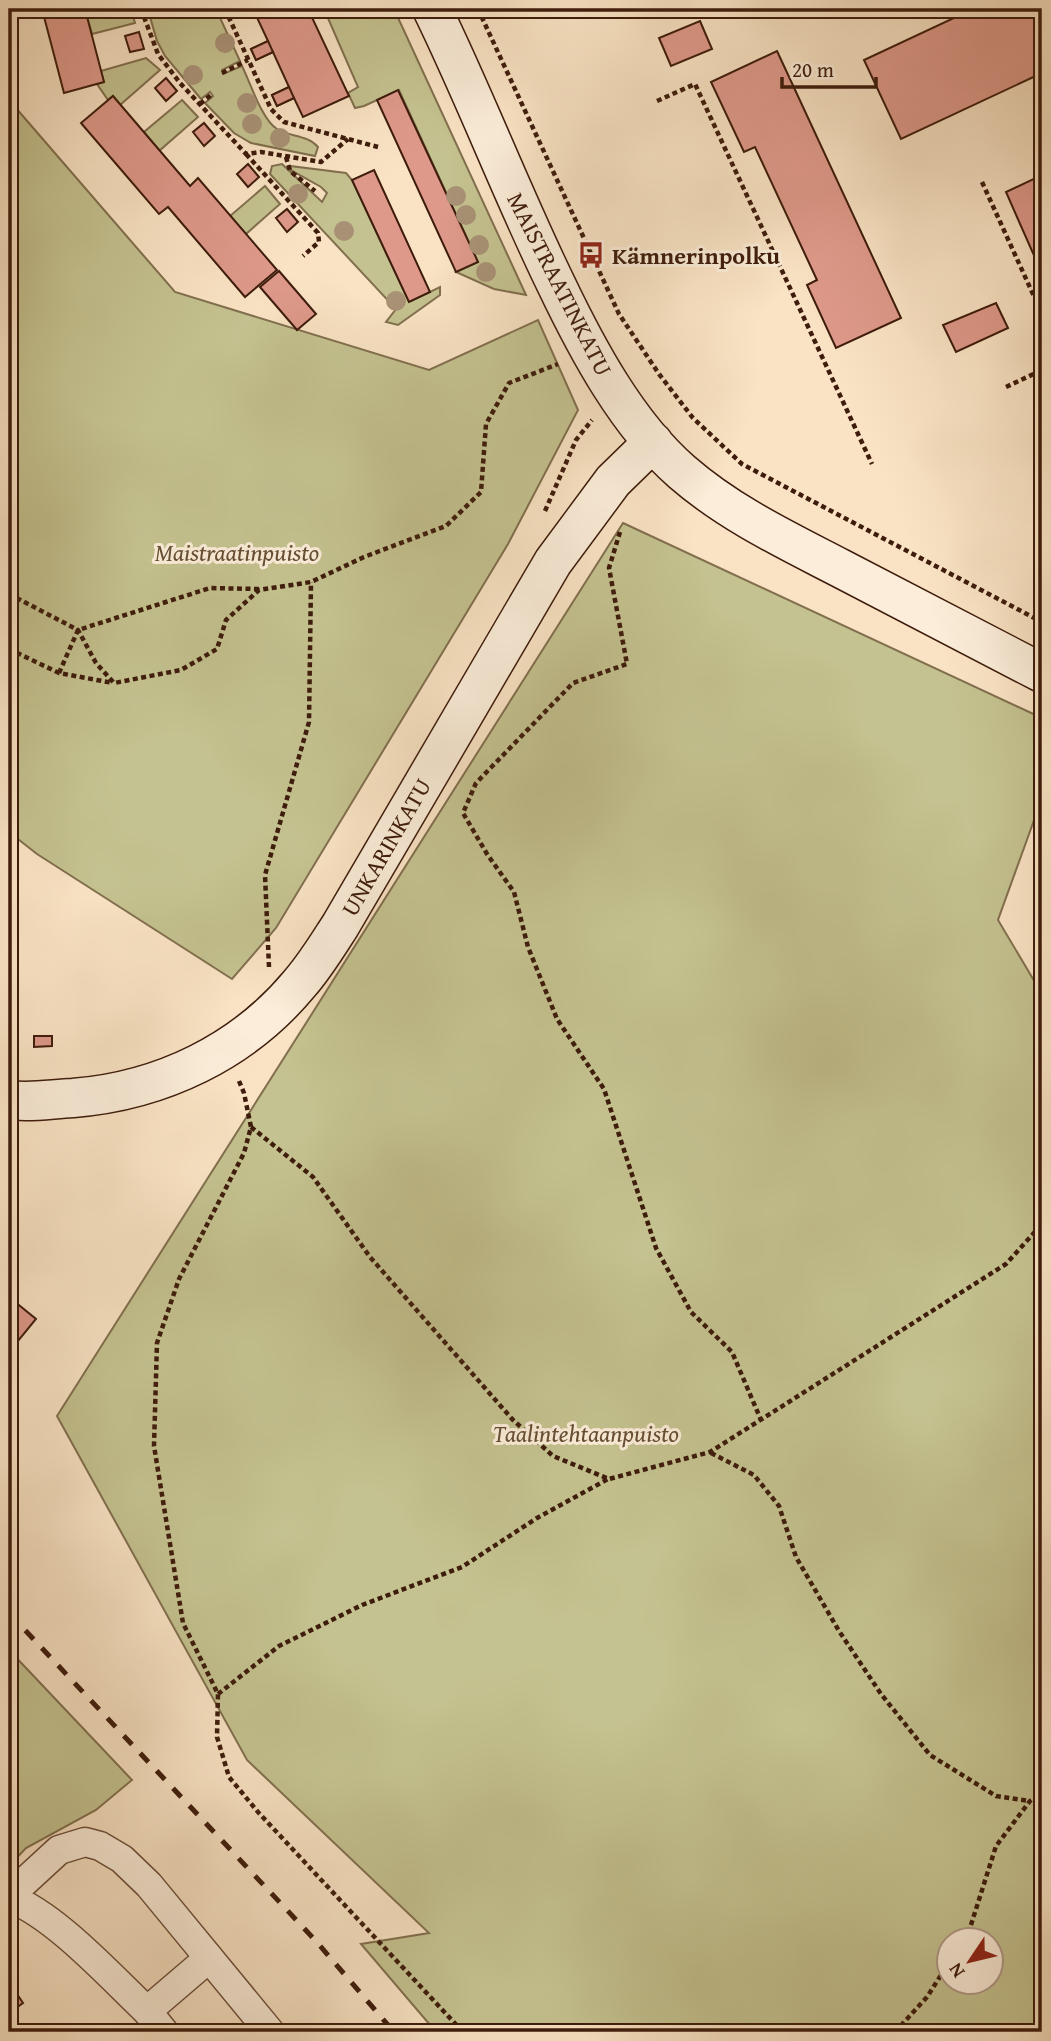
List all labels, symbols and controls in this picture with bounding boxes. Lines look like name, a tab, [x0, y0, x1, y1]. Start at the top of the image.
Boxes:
scale bar	[782, 46, 876, 90]
text: 20 m	[792, 54, 834, 85]
street label: MAISTRAATINKATU	[499, 186, 622, 382]
place label: Kämnerinpolku	[612, 238, 780, 273]
bus stop icon: Kämnerinpolku	[576, 240, 606, 270]
park label: Maistraatinpuisto	[155, 535, 319, 570]
street label: UNKARINKATU	[332, 771, 440, 922]
park label: Taalintehtaanpuisto	[493, 1416, 679, 1451]
north arrow	[936, 1926, 1006, 1996]
text: N	[941, 1957, 971, 1984]

